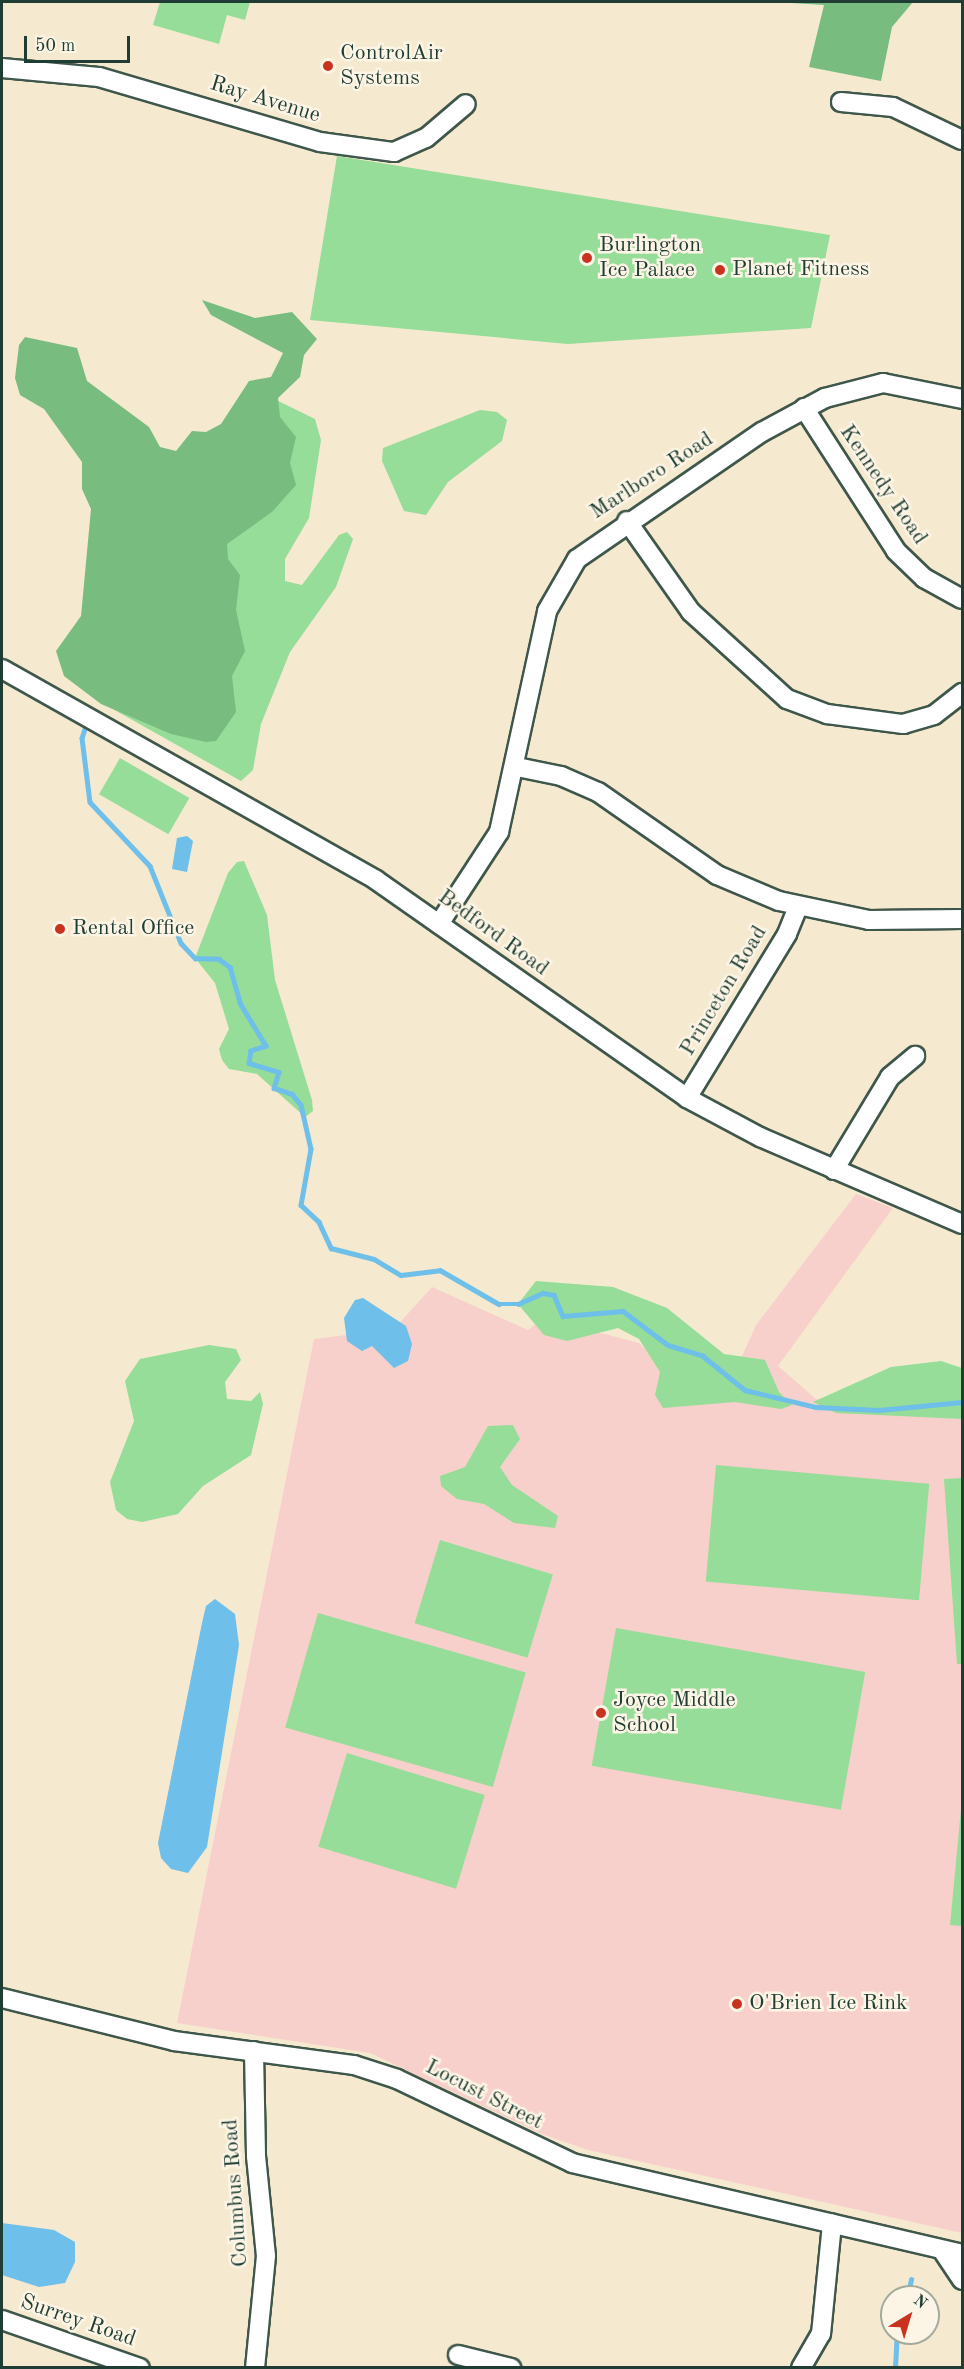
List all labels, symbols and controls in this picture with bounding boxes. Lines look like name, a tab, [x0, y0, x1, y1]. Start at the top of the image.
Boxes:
scale bar	[27, 24, 134, 62]
text: 50 m	[35, 37, 75, 55]
place label: ControlAir Systems	[340, 40, 443, 92]
marker: ControlAir Systems	[321, 59, 335, 73]
street label: Ray Avenue	[207, 71, 323, 129]
place label: Burlington Ice Palace	[599, 232, 701, 284]
marker: Burlington Ice Palace	[580, 251, 594, 265]
place label: Planet Fitness	[732, 257, 869, 283]
marker: Planet Fitness	[713, 263, 727, 277]
street label: Kennedy Road	[833, 420, 933, 550]
street label: Marlboro Road	[585, 426, 719, 526]
street label: Bedford Road	[432, 884, 554, 982]
place label: Rental Office	[72, 916, 194, 942]
street label: Princeton Road	[675, 921, 773, 1061]
marker: Rental Office	[53, 922, 67, 936]
place label: Joyce Middle School	[613, 1687, 736, 1738]
marker: Joyce Middle School	[594, 1706, 608, 1720]
place label: O'Brien Ice Rink	[749, 1991, 908, 2017]
marker: O'Brien Ice Rink	[730, 1997, 744, 2011]
street label: Locust Street	[421, 2054, 547, 2136]
street label: Columbus Road	[218, 2118, 254, 2268]
north arrow	[880, 2285, 940, 2345]
street label: Surrey Road	[17, 2289, 139, 2353]
text: N	[910, 2292, 930, 2312]

